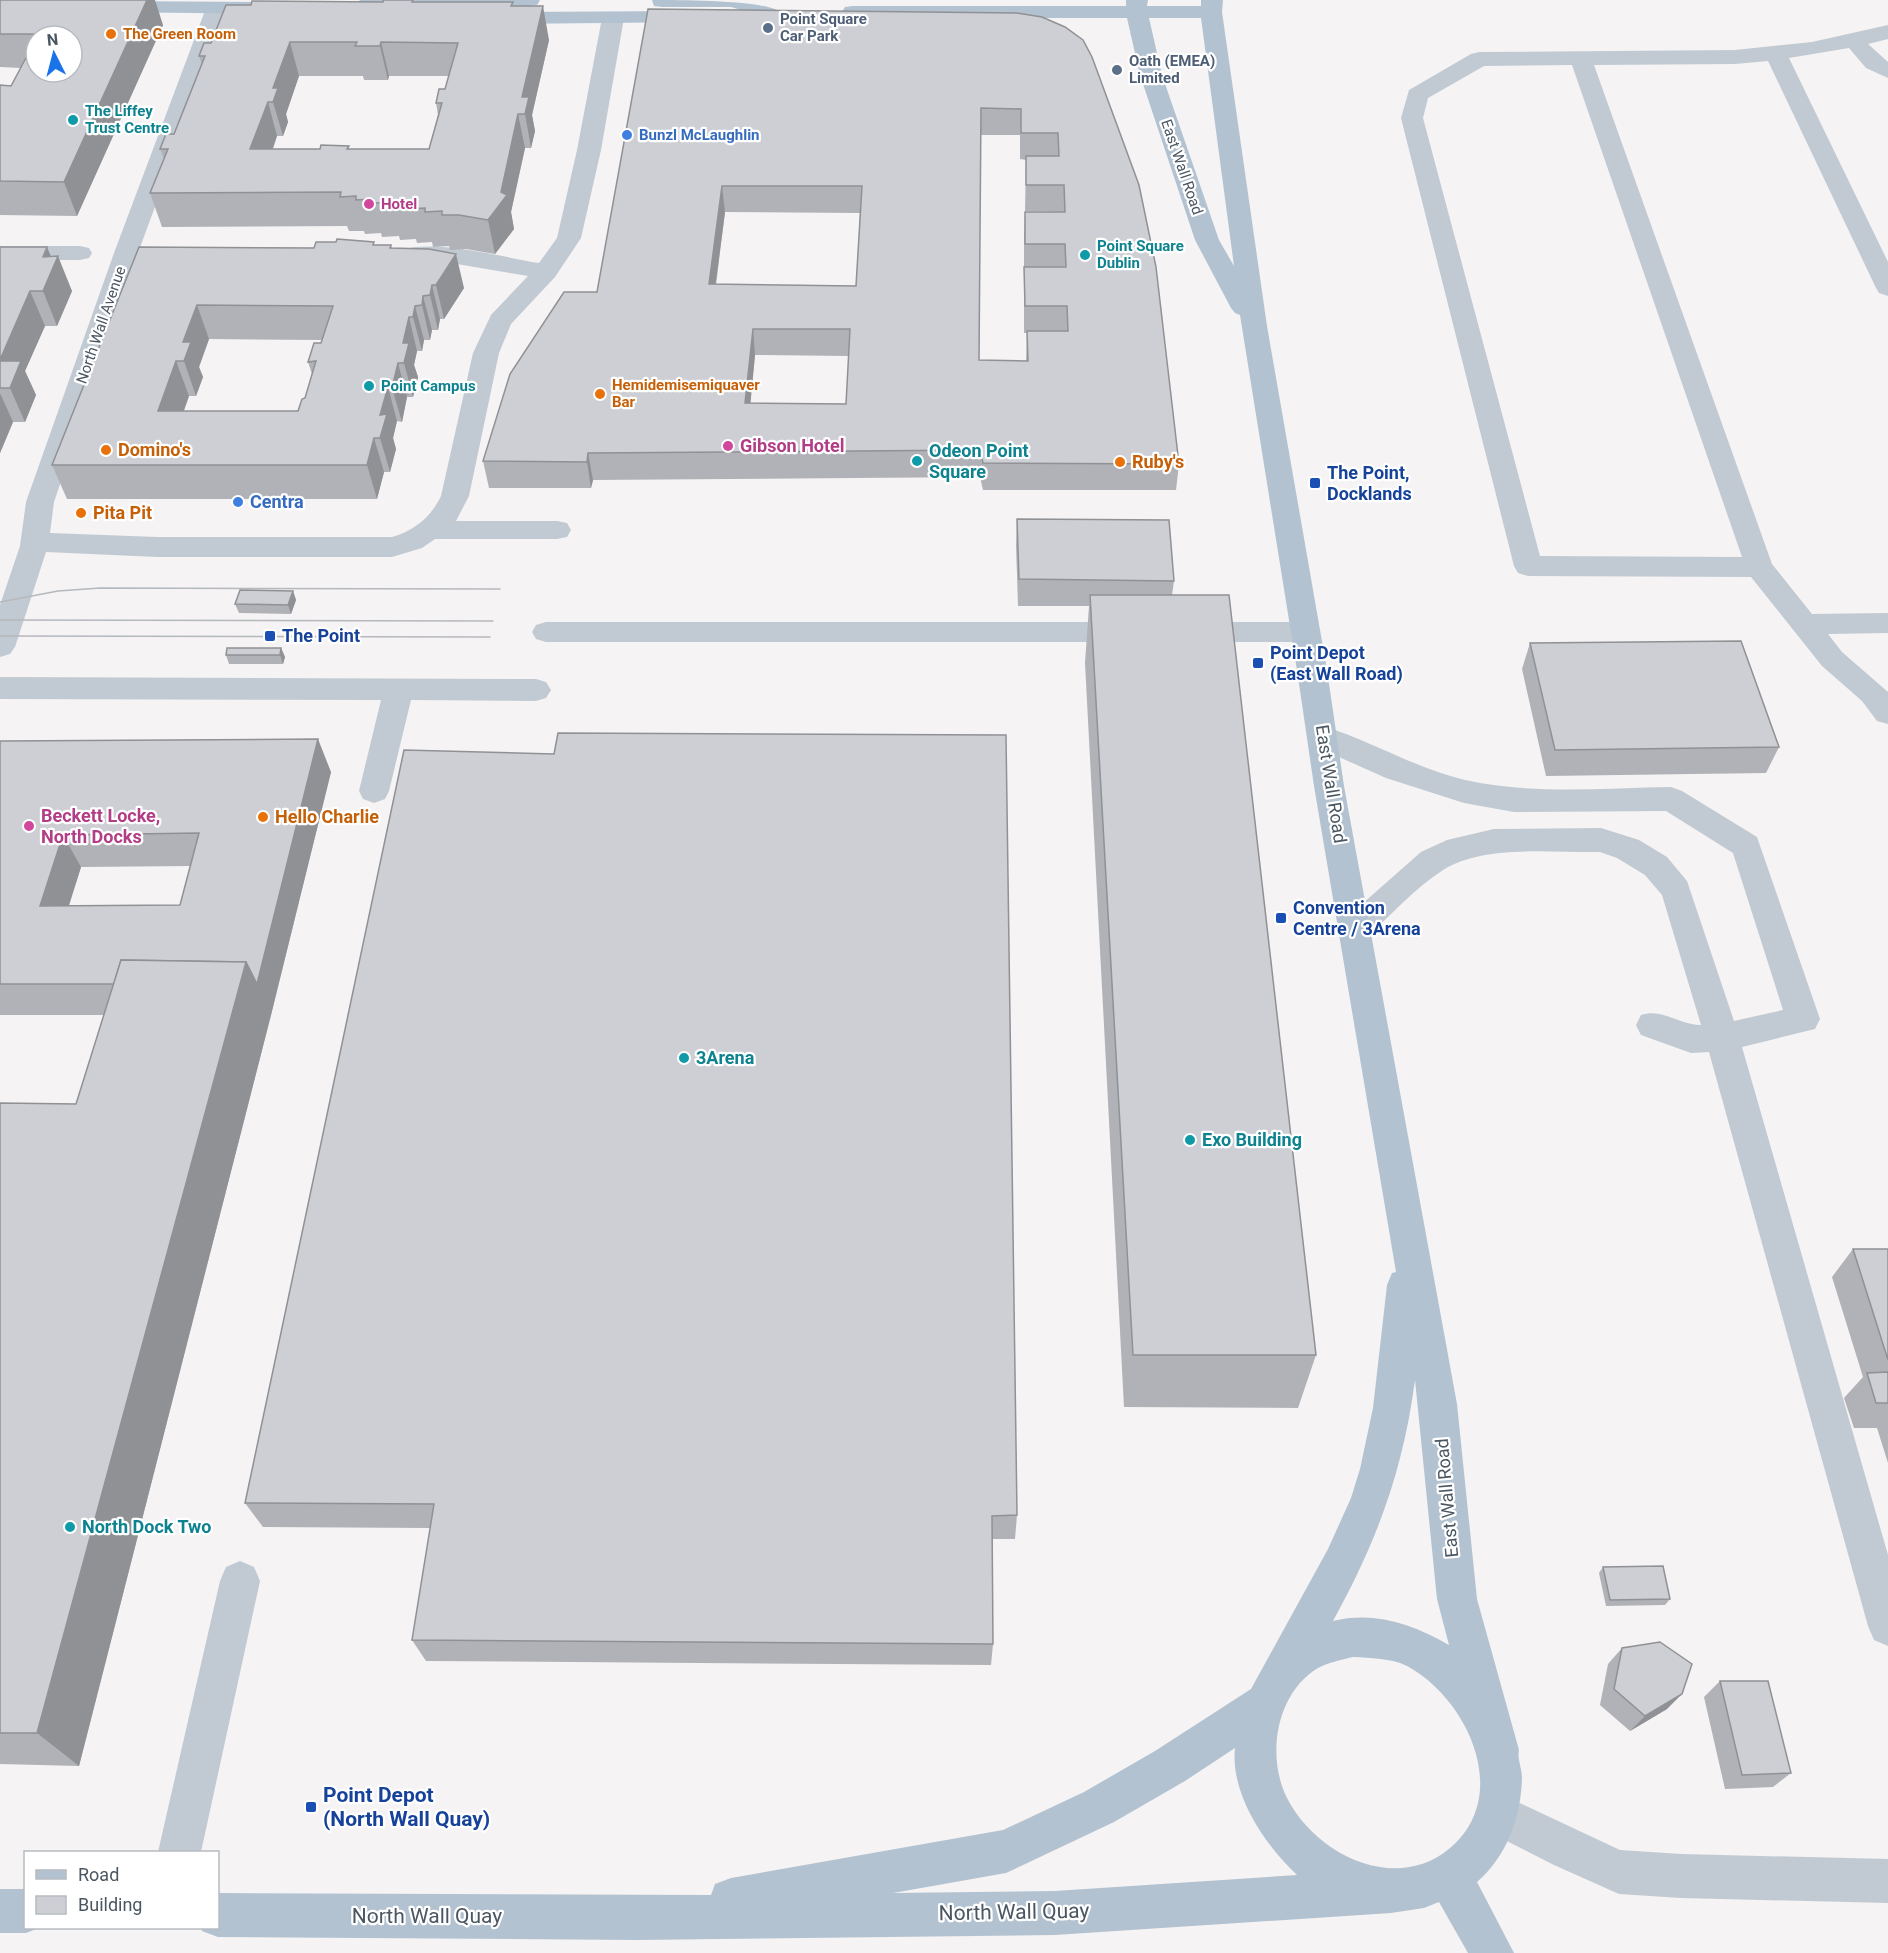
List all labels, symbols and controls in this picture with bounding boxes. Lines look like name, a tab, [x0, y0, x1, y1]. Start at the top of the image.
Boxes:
place label: Point Square Car Park	[780, 10, 867, 45]
marker: Point Square Car Park	[761, 21, 775, 35]
north arrow	[24, 24, 84, 84]
place label: The Green Room	[123, 25, 236, 43]
marker: The Green Room	[104, 27, 118, 41]
text: N	[46, 30, 59, 50]
place label: Oath (EMEA) Limited	[1129, 52, 1215, 87]
marker: Oath (EMEA) Limited	[1110, 63, 1124, 77]
place label: The Liffey Trust Centre	[85, 102, 169, 137]
marker: The Liffey Trust Centre	[66, 113, 80, 127]
street label: East Wall Road	[1157, 117, 1207, 217]
place label: Bunzl McLaughlin	[639, 126, 760, 144]
marker: Bunzl McLaughlin	[620, 128, 634, 142]
place label: Hotel	[381, 195, 417, 213]
marker: Hotel	[362, 197, 376, 211]
place label: Point Square Dublin	[1097, 237, 1184, 272]
marker: Point Square Dublin	[1078, 248, 1092, 262]
street label: North Wall Avenue	[72, 264, 130, 386]
place label: Hemidemisemiquaver Bar	[612, 376, 760, 411]
place label: Point Campus	[381, 377, 476, 395]
marker: Point Campus	[362, 379, 376, 393]
marker: Hemidemisemiquaver Bar	[593, 387, 607, 401]
place label: Gibson Hotel	[740, 435, 845, 456]
place label: Domino's	[118, 439, 191, 460]
marker: Gibson Hotel	[721, 439, 735, 453]
place label: Odeon Point Square	[929, 440, 1029, 482]
marker: Domino's	[99, 443, 113, 457]
place label: Ruby's	[1132, 451, 1184, 472]
marker: Odeon Point Square	[910, 454, 924, 468]
marker: Ruby's	[1113, 455, 1127, 469]
place label: The Point, Docklands	[1327, 462, 1412, 504]
marker: The Point, Docklands	[1308, 476, 1322, 490]
place label: Centra	[250, 491, 304, 512]
marker: Centra	[231, 495, 245, 509]
place label: Pita Pit	[93, 502, 152, 523]
marker: Pita Pit	[74, 506, 88, 520]
place label: The Point	[282, 625, 360, 646]
marker: The Point	[263, 629, 277, 643]
place label: Point Depot (East Wall Road)	[1270, 642, 1403, 685]
marker: Point Depot (East Wall Road)	[1251, 656, 1265, 670]
street label: East Wall Road	[1312, 723, 1351, 845]
place label: Beckett Locke, North Docks	[41, 805, 160, 847]
place label: Hello Charlie	[275, 806, 379, 827]
marker: Hello Charlie	[256, 810, 270, 824]
marker: Beckett Locke, North Docks	[22, 819, 36, 833]
place label: Convention Centre / 3Arena	[1293, 897, 1421, 939]
marker: Convention Centre / 3Arena	[1274, 911, 1288, 925]
place label: 3Arena	[696, 1047, 755, 1068]
marker: 3Arena	[677, 1051, 691, 1065]
place label: Exo Building	[1202, 1129, 1302, 1150]
marker: Exo Building	[1183, 1133, 1197, 1147]
street label: East Wall Road	[1431, 1438, 1462, 1559]
place label: North Dock Two	[82, 1516, 211, 1537]
marker: North Dock Two	[63, 1520, 77, 1534]
place label: Point Depot (North Wall Quay)	[323, 1783, 490, 1831]
marker: Point Depot (North Wall Quay)	[304, 1800, 318, 1814]
legend	[24, 1851, 219, 1929]
text: Road	[78, 1864, 119, 1885]
text: Building	[78, 1894, 142, 1915]
street label: North Wall Quay	[938, 1899, 1090, 1925]
street label: North Wall Quay	[352, 1904, 502, 1928]

